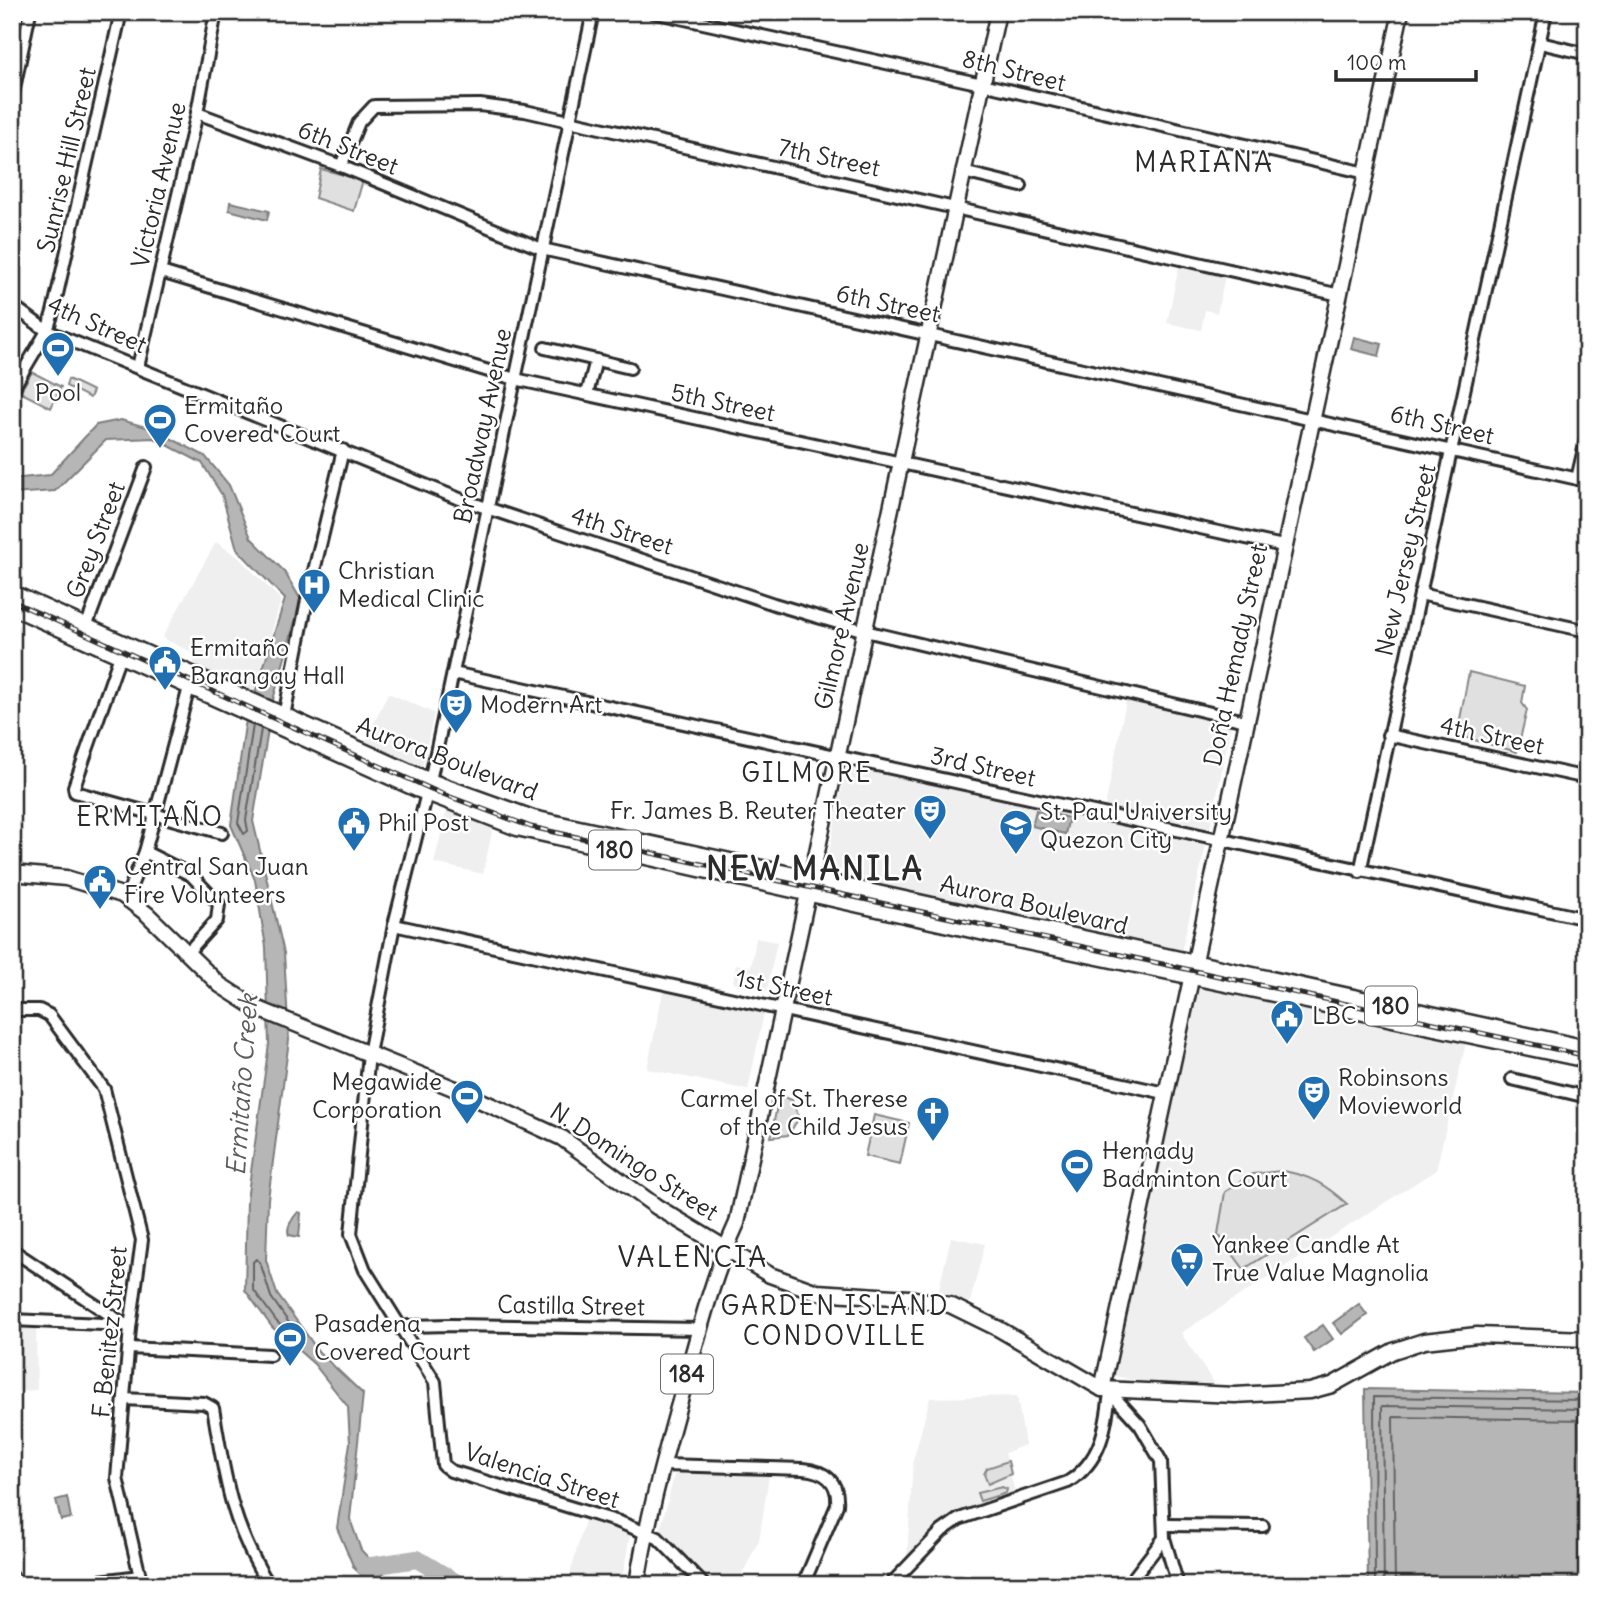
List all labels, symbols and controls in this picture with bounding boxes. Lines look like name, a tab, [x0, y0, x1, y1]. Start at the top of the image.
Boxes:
scale bar	[1336, 38, 1476, 82]
street label: 8th Street	[959, 43, 1069, 97]
text: 100 m	[1347, 49, 1406, 76]
street label: Sunrise Hill Street	[30, 64, 102, 255]
street label: Victoria Avenue	[124, 99, 192, 271]
street label: 6th Street	[294, 113, 403, 181]
street label: 7th Street	[775, 132, 883, 182]
district label: MARIANA	[1134, 144, 1274, 180]
street label: 6th Street	[833, 277, 943, 329]
street label: 4th Street	[43, 289, 152, 359]
street label: Broadway Avenue	[447, 325, 517, 526]
sports icon: Pool	[39, 329, 77, 378]
street label: 5th Street	[668, 376, 778, 428]
place label: Pool	[35, 377, 81, 407]
place label: Ermitaño Covered Court	[184, 390, 340, 448]
street label: 6th Street	[1387, 398, 1497, 451]
sports icon: Ermitaño Covered Court	[141, 401, 179, 450]
street label: New Jersey Street	[1368, 461, 1442, 659]
street label: Grey Street	[59, 477, 131, 602]
street label: 4th Street	[567, 499, 677, 561]
street label: Gilmore Avenue	[807, 539, 875, 712]
street label: Doña Hemady Street	[1197, 541, 1273, 768]
place label: Christian Medical Clinic	[338, 555, 485, 613]
hospital icon: Christian Medical Clinic	[295, 566, 333, 615]
place label: Ermitaño Barangay Hall	[190, 632, 345, 690]
public building icon: Ermitaño Barangay Hall	[146, 643, 184, 692]
theatre icon: Modern Art	[437, 686, 475, 735]
place label: Modern Art	[480, 689, 602, 719]
street label: 4th Street	[1437, 709, 1547, 761]
street label: Aurora Boulevard	[352, 710, 542, 806]
street label: 3rd Street	[928, 739, 1039, 793]
district label: GILMORE	[741, 756, 873, 789]
theatre icon: Fr. James B. Reuter Theater	[911, 792, 949, 841]
place label: Fr. James B. Reuter Theater	[610, 795, 906, 825]
place label: St. Paul University Quezon City	[1040, 796, 1232, 854]
district label: ERMITAÑO	[76, 800, 224, 833]
public building icon: Phil Post	[335, 804, 373, 853]
place label: Phil Post	[378, 807, 469, 837]
school or university icon: St. Paul University Quezon City	[997, 807, 1035, 856]
road number: 180	[589, 830, 641, 870]
district label: NEW MANILA	[706, 848, 924, 889]
place label: Central San Juan Fire Volunteers	[124, 851, 309, 909]
public building icon: Central San Juan Fire Volunteers	[81, 862, 119, 911]
street label: Aurora Boulevard	[937, 868, 1131, 940]
street label: 1st Street	[733, 962, 835, 1012]
road number: 180	[1365, 987, 1417, 1026]
water label: Ermitaño Creek	[219, 991, 264, 1177]
public building icon: LBC	[1268, 997, 1306, 1046]
place label: LBC	[1312, 1000, 1357, 1030]
place label: Robinsons Movieworld	[1338, 1062, 1462, 1120]
place label: Megawide Corporation	[312, 1066, 442, 1124]
theatre icon: Robinsons Movieworld	[1295, 1073, 1333, 1122]
sports icon: Megawide Corporation	[448, 1077, 486, 1126]
place label: Carmel of St. Therese of the Child Jesus	[680, 1083, 908, 1141]
church icon: Carmel of St. Therese of the Child Jesus	[914, 1094, 952, 1143]
street label: N. Domingo Street	[545, 1096, 724, 1227]
place label: Hemady Badminton Court	[1102, 1135, 1288, 1193]
sports icon: Hemady Badminton Court	[1058, 1146, 1096, 1195]
place label: Yankee Candle At True Value Magnolia	[1212, 1229, 1429, 1287]
district label: VALENCIA	[618, 1239, 768, 1275]
supermarket icon: Yankee Candle At True Value Magnolia	[1168, 1240, 1206, 1289]
street label: F. Benitez Street	[85, 1245, 133, 1419]
street label: Castilla Street	[497, 1289, 645, 1321]
district label: GARDEN ISLAND CONDOVILLE	[721, 1289, 949, 1352]
place label: Pasadena Covered Court	[314, 1308, 470, 1366]
sports icon: Pasadena Covered Court	[271, 1319, 309, 1368]
road number: 184	[661, 1354, 713, 1394]
street label: Valencia Street	[461, 1436, 624, 1514]

